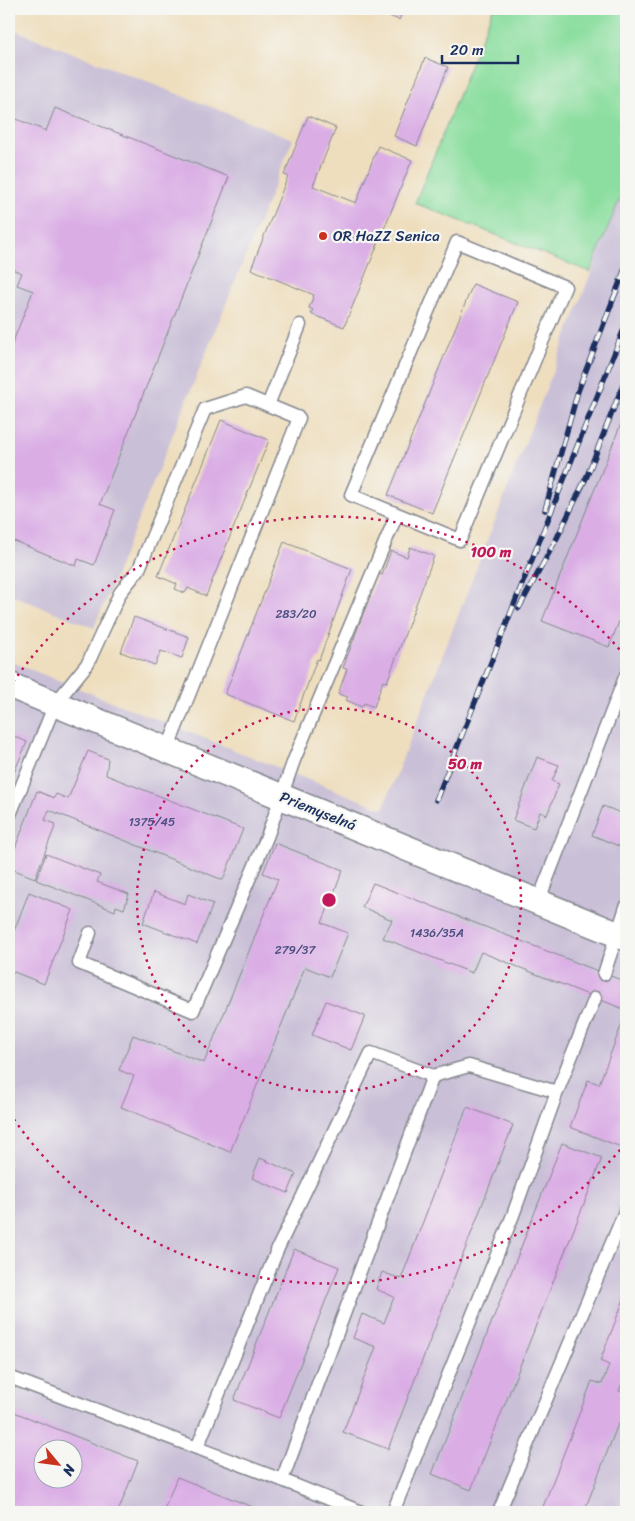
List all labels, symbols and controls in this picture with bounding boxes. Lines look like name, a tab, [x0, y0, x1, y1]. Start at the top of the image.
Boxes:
scale bar	[442, 32, 519, 64]
text: 20 m	[450, 37, 484, 63]
place label: OR HaZZ Senica	[333, 223, 440, 249]
marker: OR HaZZ Senica	[317, 230, 329, 242]
text: 100 m	[471, 539, 512, 565]
house number: 283/20	[275, 603, 317, 625]
text: 50 m	[448, 751, 483, 777]
street label: Priemyselná	[276, 784, 361, 838]
house number: 1375/45	[129, 811, 175, 833]
centre of rings	[320, 891, 338, 909]
house number: 1436/35A	[410, 922, 464, 944]
house number: 279/37	[275, 939, 316, 961]
north arrow	[32, 1438, 82, 1488]
text: N	[56, 1459, 83, 1481]

